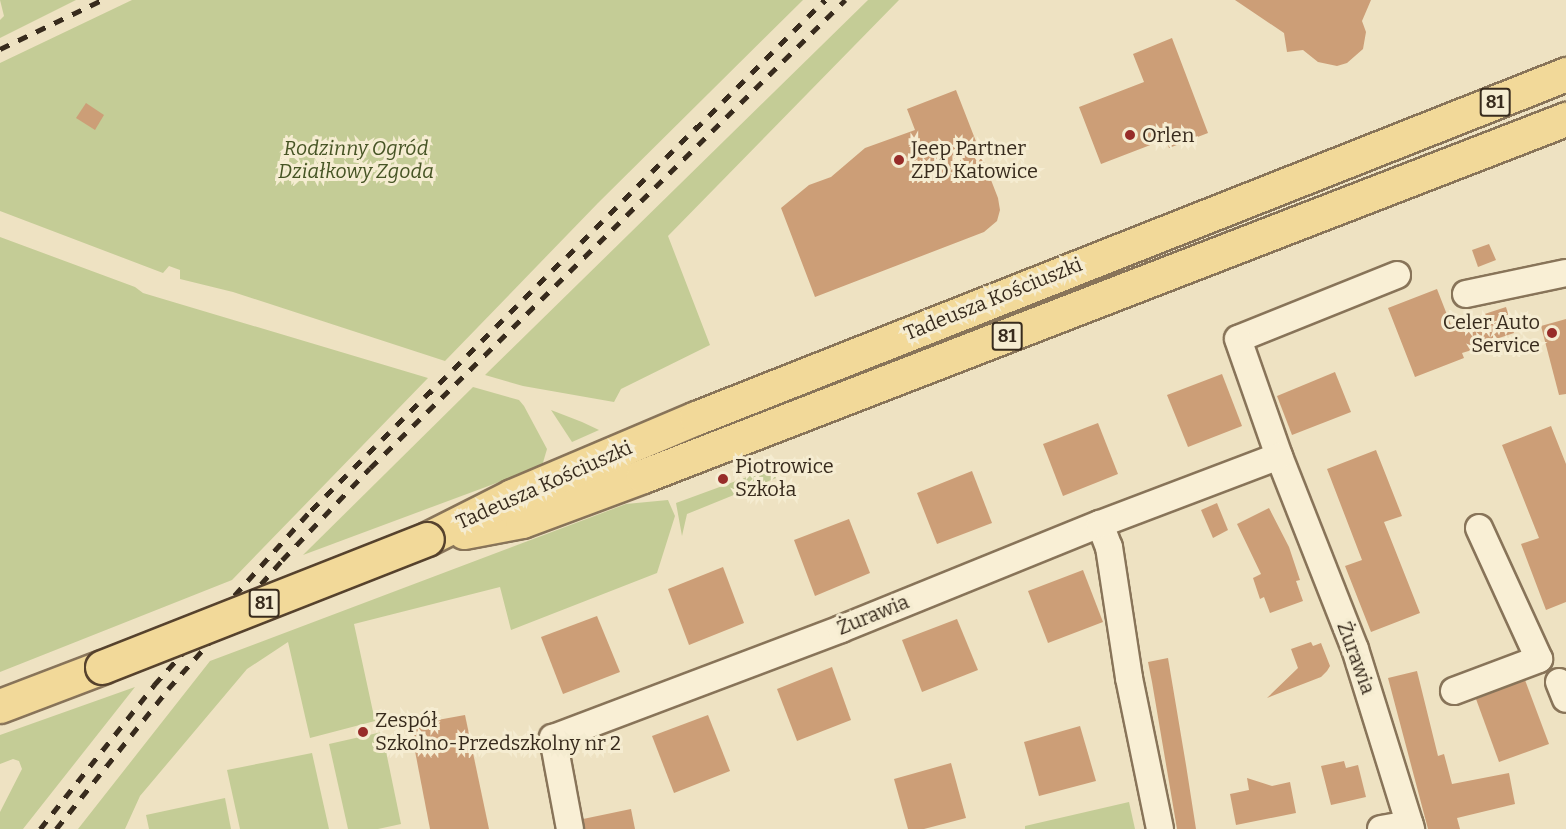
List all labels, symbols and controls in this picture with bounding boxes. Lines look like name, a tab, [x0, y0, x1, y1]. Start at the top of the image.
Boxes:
road number: 81	[1478, 87, 1512, 117]
place label: Orlen	[1142, 123, 1194, 147]
marker: Orlen	[1123, 128, 1137, 142]
park label: Rodzinny Ogród Działkowy Zgoda	[278, 136, 434, 183]
place label: Jeep Partner ZPD Katowice	[911, 136, 1038, 183]
marker: Jeep Partner ZPD Katowice	[892, 153, 906, 167]
street label: Tadeusza Kościuszki	[900, 252, 1086, 346]
place label: Celer Auto Service	[1443, 310, 1540, 357]
road number: 81	[990, 321, 1024, 351]
marker: Celer Auto Service	[1545, 326, 1559, 340]
street label: Tadeusza Kościuszki	[452, 435, 636, 535]
place label: Piotrowice Szkoła	[735, 455, 834, 502]
marker: Piotrowice Szkoła	[716, 472, 730, 486]
road number: 81	[248, 588, 280, 618]
street label: Żurawia	[834, 590, 912, 640]
street label: Żurawia	[1332, 618, 1380, 698]
place label: Zespół Szkolno-Przedszkolny nr 2	[375, 708, 621, 755]
marker: Zespół Szkolno-Przedszkolny nr 2	[356, 725, 370, 739]

